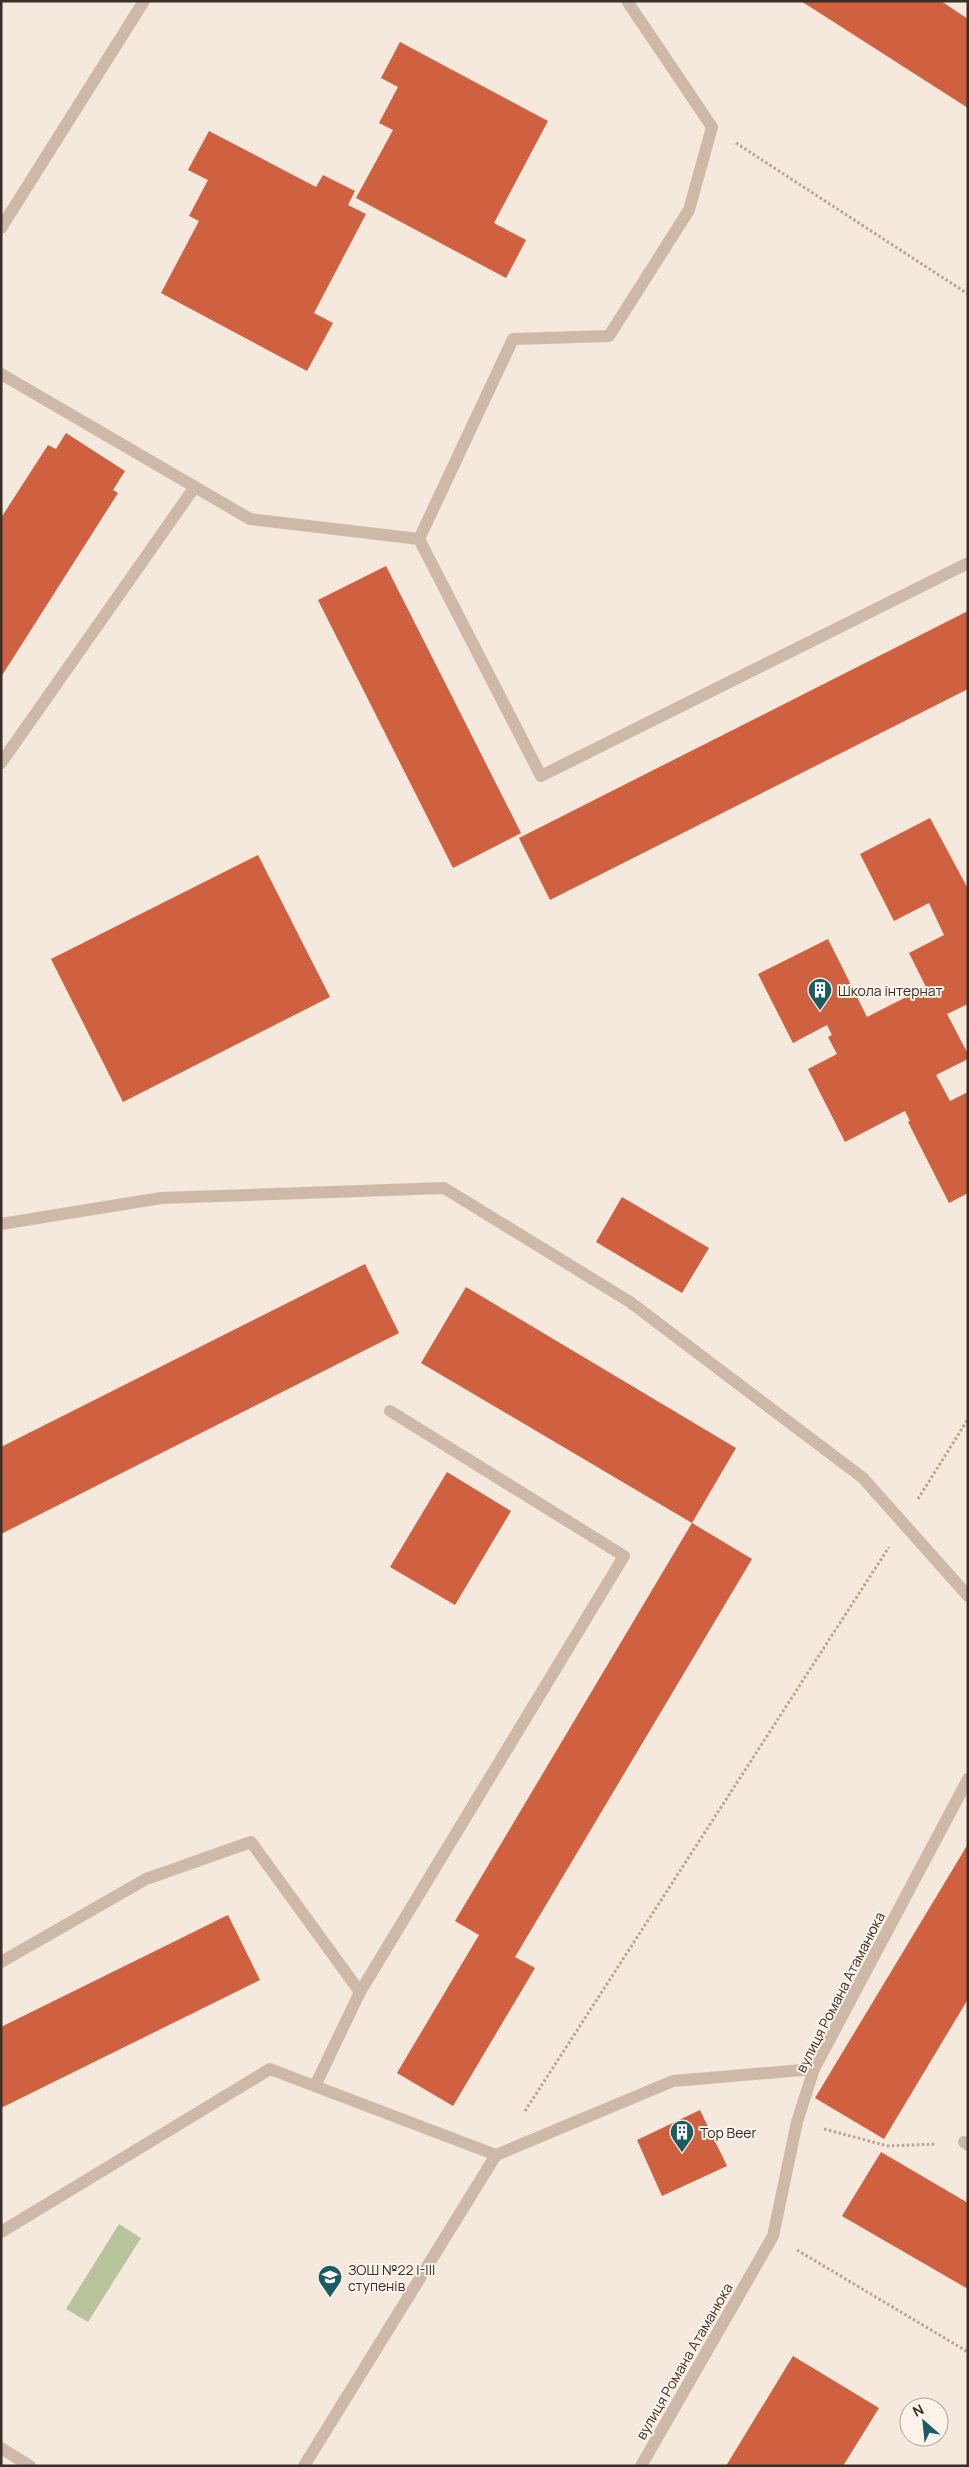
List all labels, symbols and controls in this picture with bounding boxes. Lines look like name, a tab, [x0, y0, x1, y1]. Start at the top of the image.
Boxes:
building icon: Школа інтернат	[807, 977, 833, 1011]
place label: Школа інтернат	[838, 981, 943, 1000]
street label: вулиця Романа Атаманюка	[791, 1908, 889, 2076]
building icon: Top Beer	[669, 2119, 695, 2153]
place label: Top Beer	[700, 2123, 757, 2142]
place label: ЗОШ №22 І-ІІІ ступенів	[348, 2260, 435, 2295]
school or university icon: ЗОШ №22 І-ІІІ ступенів	[317, 2264, 343, 2298]
street label: вулиця Романа Атаманюка	[631, 2279, 737, 2443]
north arrow	[899, 2397, 949, 2447]
text: N	[909, 2399, 927, 2421]

